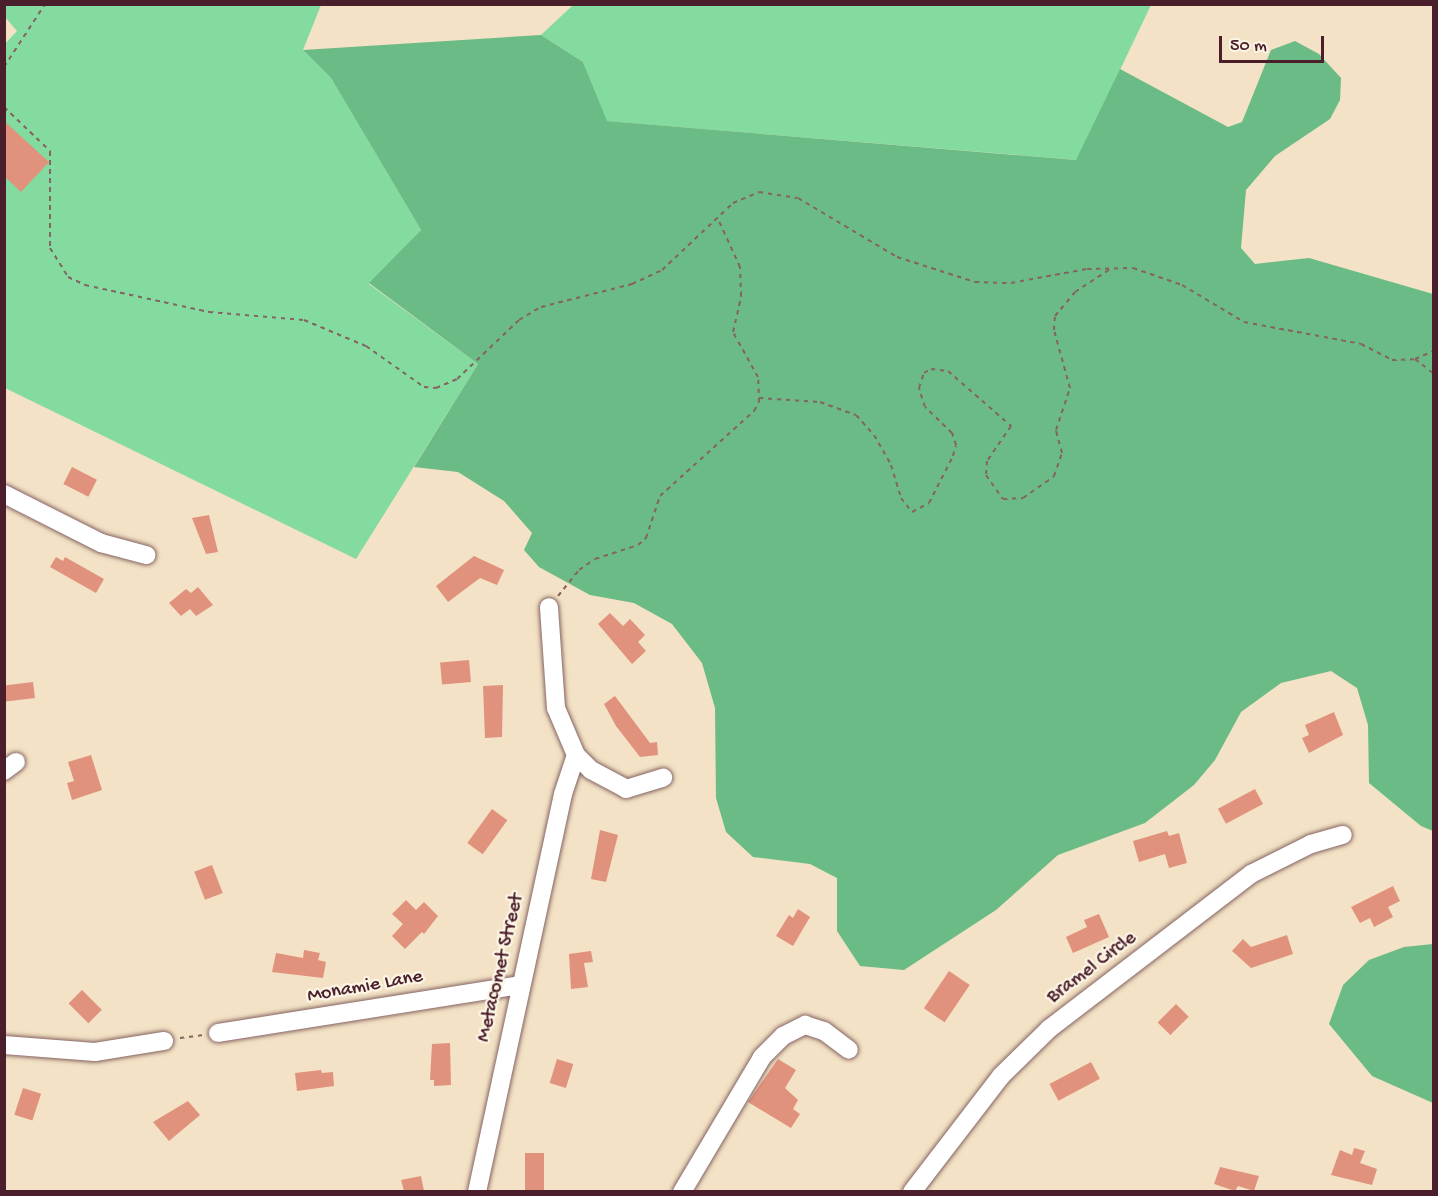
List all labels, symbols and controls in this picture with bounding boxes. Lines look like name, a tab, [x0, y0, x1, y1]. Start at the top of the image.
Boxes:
scale bar	[1222, 24, 1327, 62]
text: 50 m	[1230, 36, 1267, 57]
street label: Metacomet Street	[472, 892, 530, 1044]
street label: Bramel Circle	[1043, 927, 1141, 1009]
street label: Monamie Lane	[305, 965, 425, 1009]

